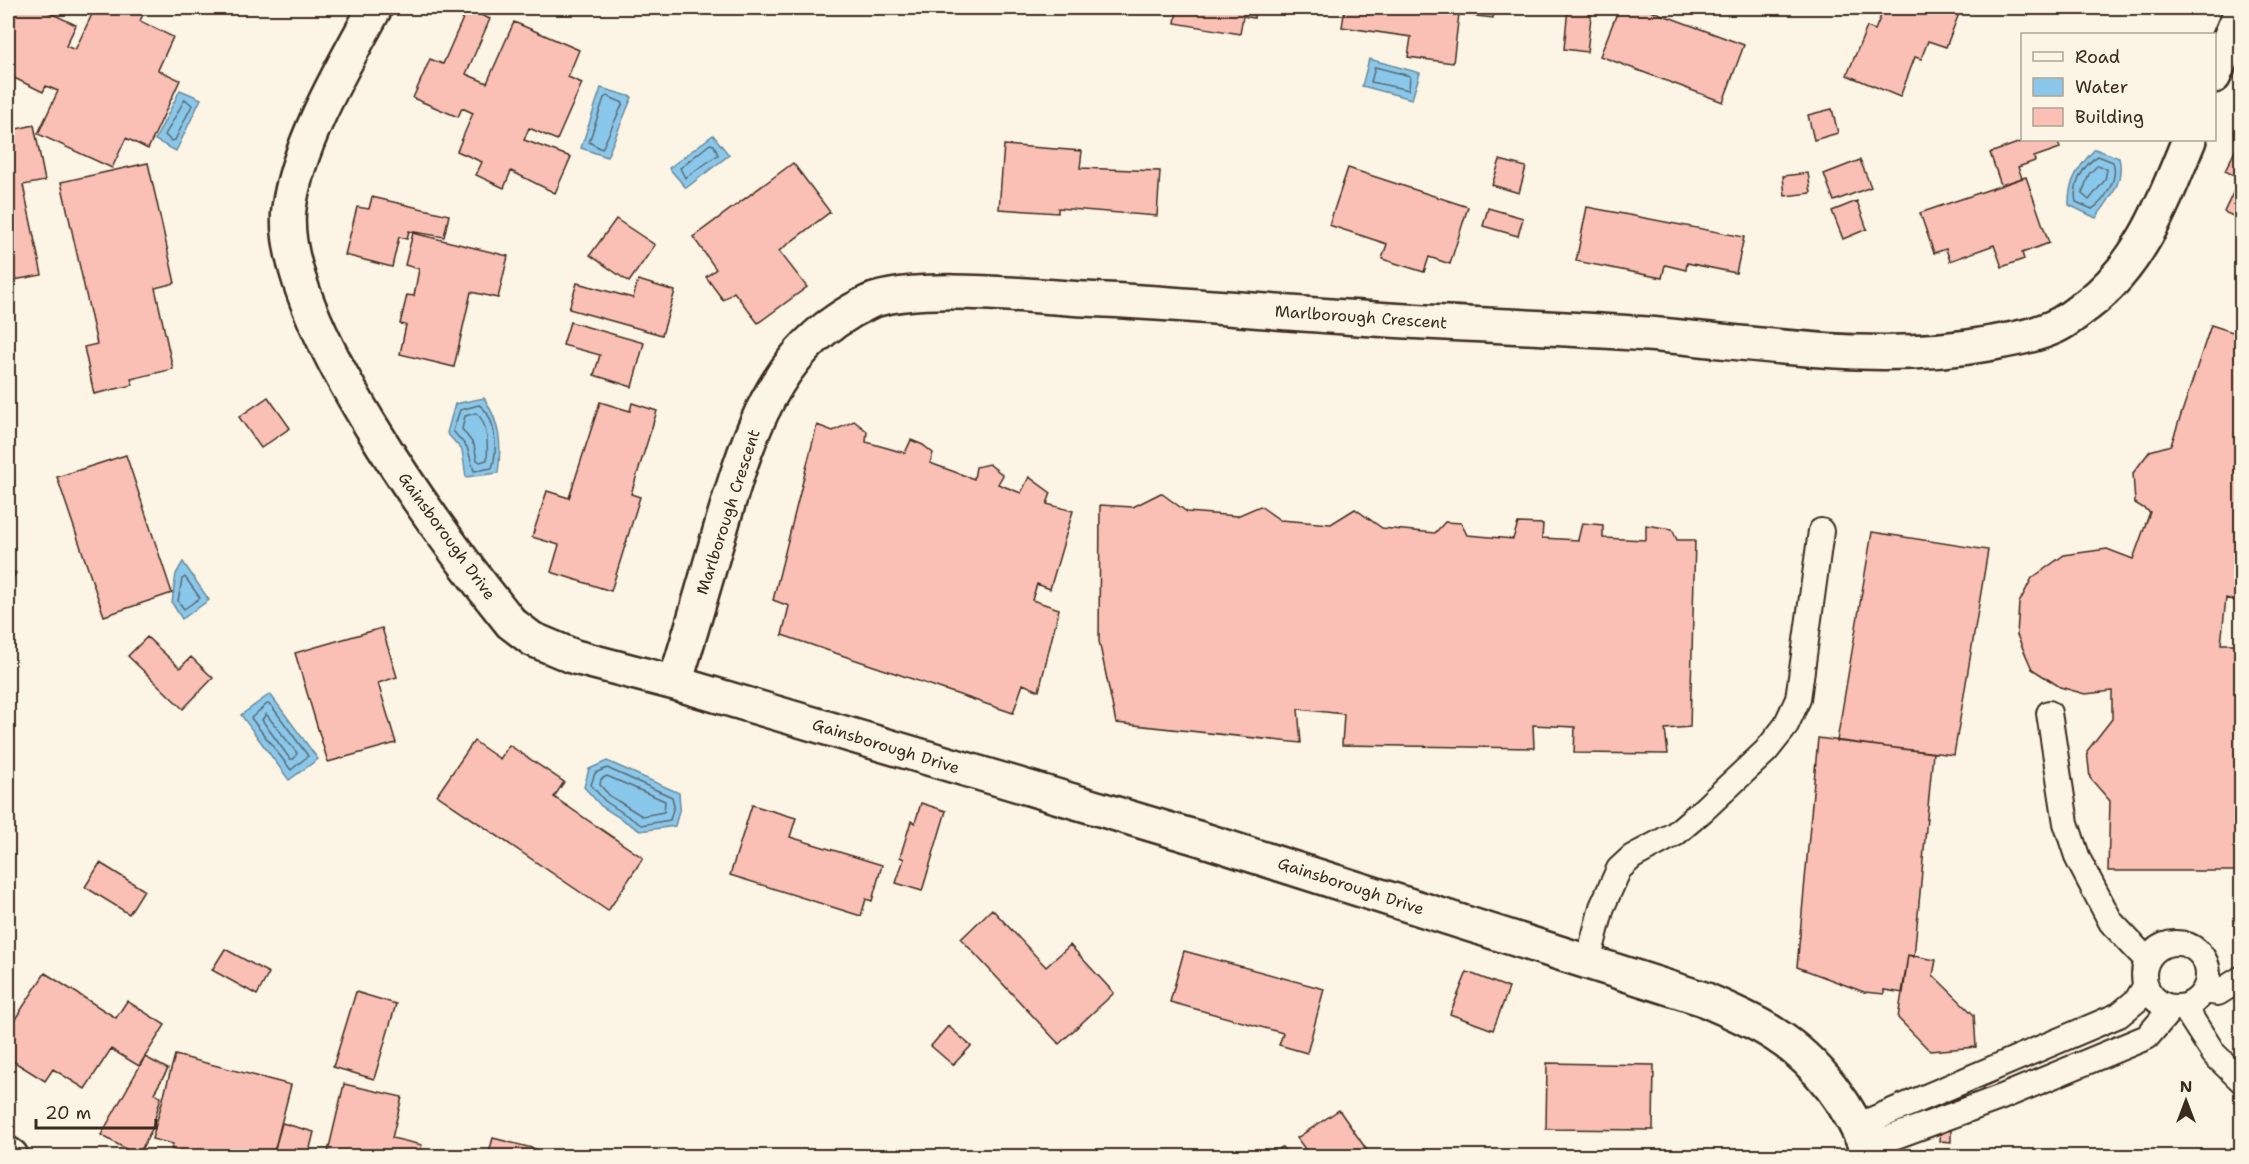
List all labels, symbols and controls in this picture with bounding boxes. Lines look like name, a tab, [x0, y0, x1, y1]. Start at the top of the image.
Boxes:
legend	[2021, 33, 2216, 141]
text: Road	[2075, 45, 2120, 69]
text: Water	[2075, 75, 2128, 99]
text: Building	[2075, 105, 2144, 129]
street label: Marlborough Crescent	[1274, 301, 1448, 333]
street label: Marlborough Crescent	[691, 427, 765, 597]
street label: Gainsborough Drive	[394, 468, 500, 604]
street label: Gainsborough Drive	[810, 714, 962, 778]
street label: Gainsborough Drive	[1275, 852, 1427, 920]
north arrow	[2156, 1071, 2216, 1131]
text: N	[2180, 1076, 2192, 1097]
scale bar	[36, 1092, 156, 1130]
text: 20 m	[45, 1101, 91, 1125]

